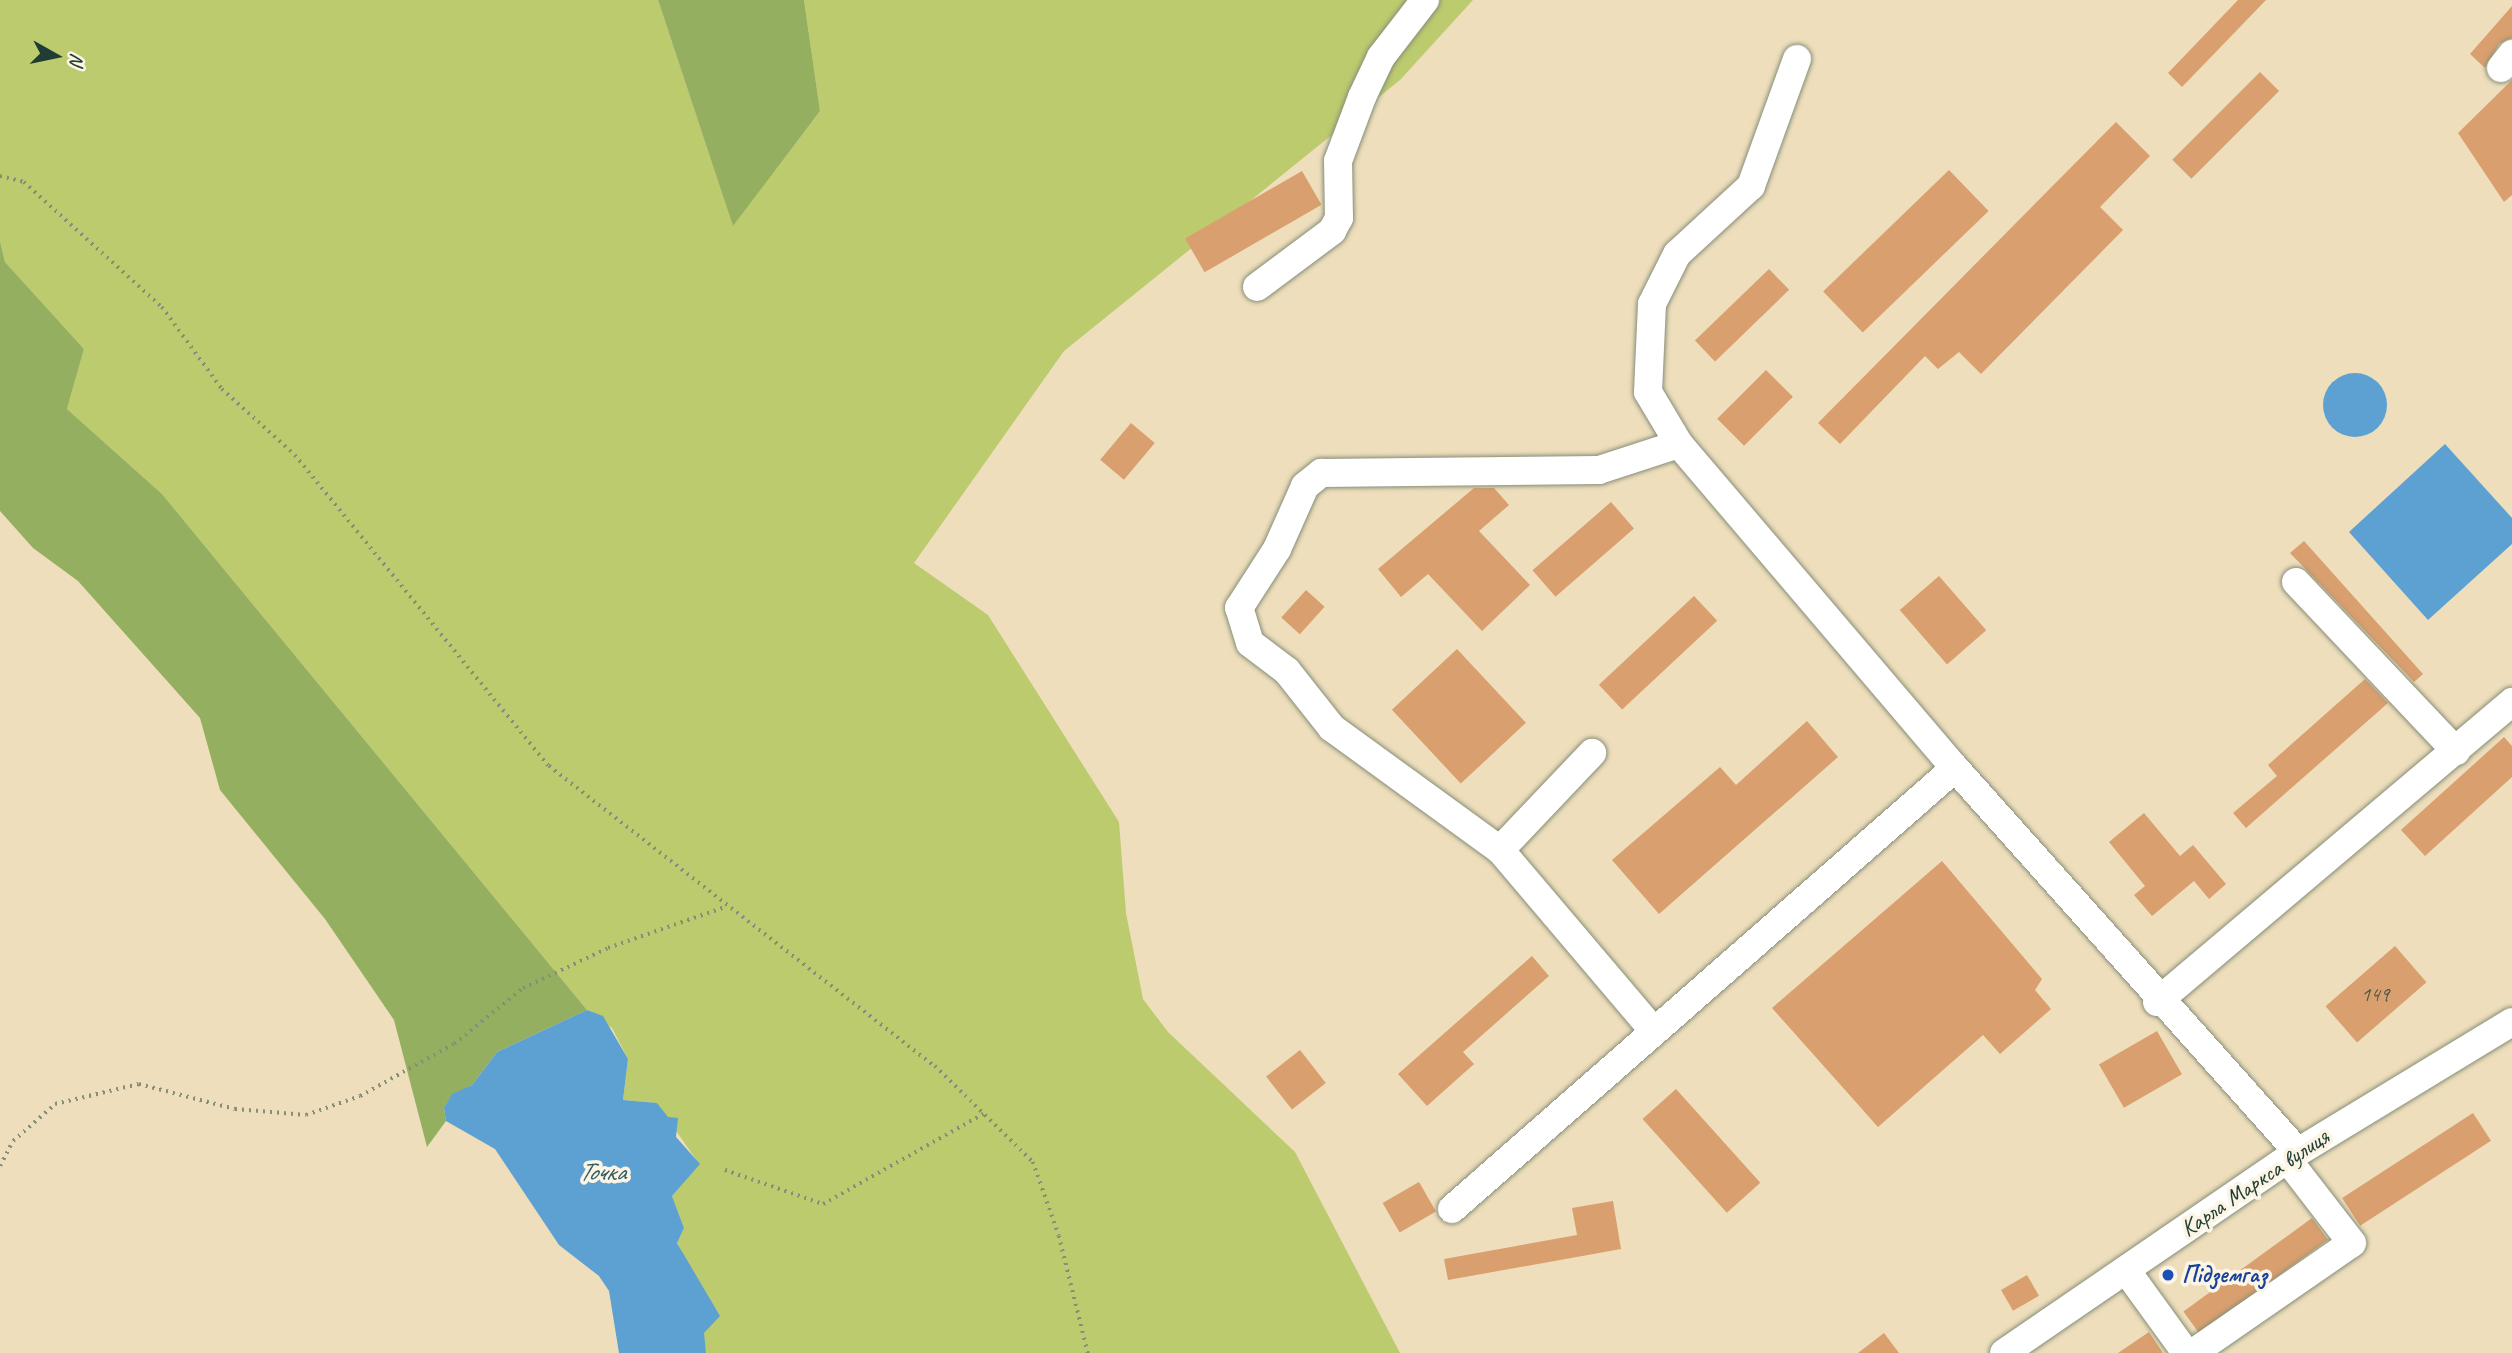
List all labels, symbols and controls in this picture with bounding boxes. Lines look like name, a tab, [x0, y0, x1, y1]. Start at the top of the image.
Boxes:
north arrow	[21, 21, 91, 91]
text: N	[64, 52, 90, 67]
house number: 149	[2361, 981, 2389, 1007]
street label: Карла Маркса вулиця	[2175, 1122, 2335, 1244]
water label: Точка	[579, 1156, 625, 1188]
place label: Підземгаз	[2182, 1261, 2267, 1289]
marker: Підземгаз	[2160, 1267, 2176, 1283]

